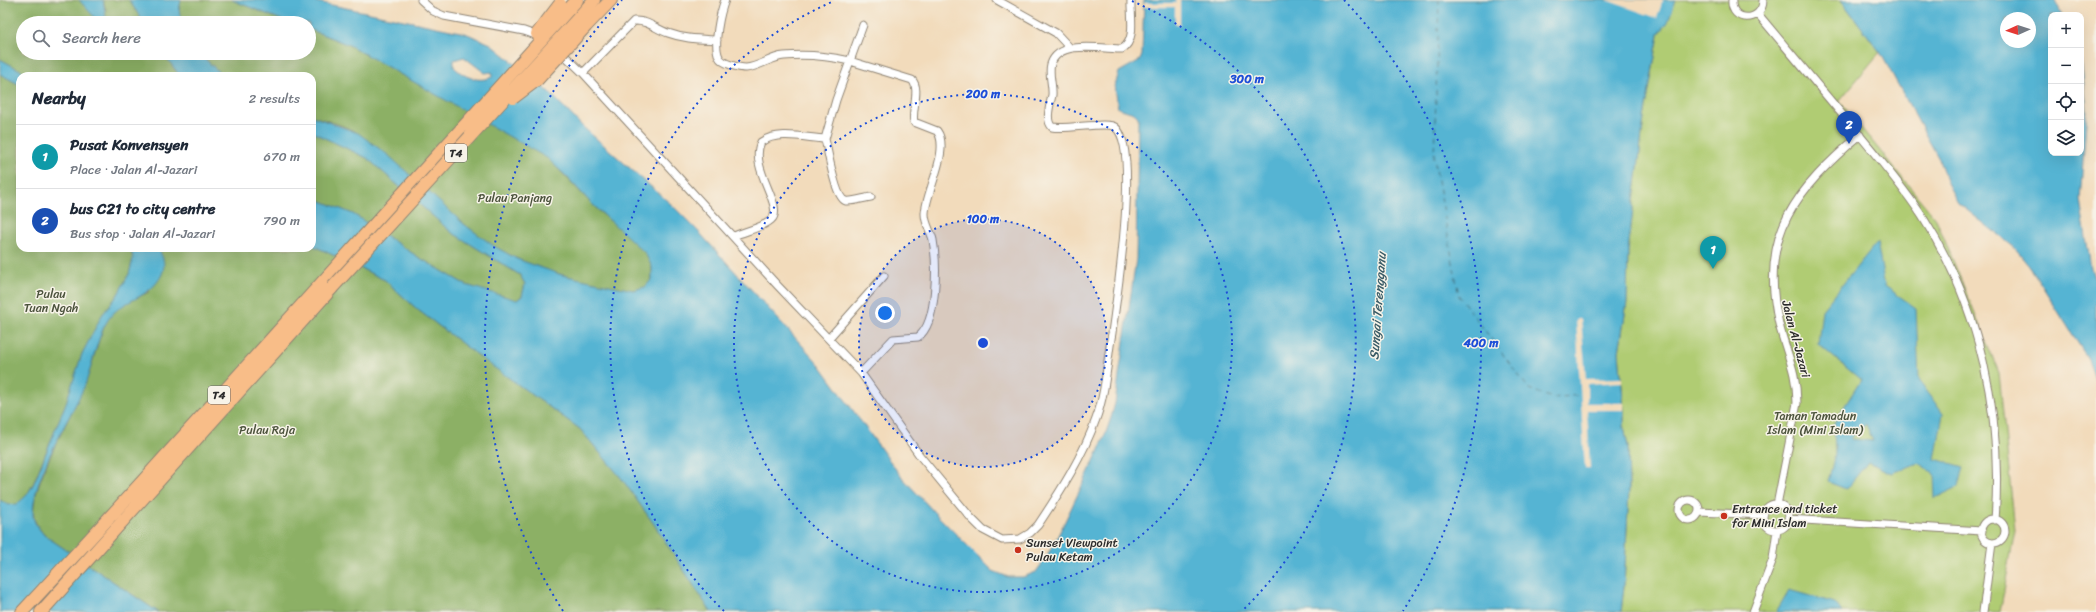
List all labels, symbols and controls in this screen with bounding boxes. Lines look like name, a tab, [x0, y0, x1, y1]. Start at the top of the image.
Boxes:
north arrow	[2000, 12, 2036, 48]
map controls	[2048, 12, 2084, 156]
button: +	[2048, 12, 2084, 48]
search box	[16, 16, 316, 60]
text: Search here	[62, 25, 141, 51]
icon: search	[30, 27, 52, 49]
button: −	[2048, 48, 2084, 84]
text: 300 m	[1229, 68, 1265, 90]
text: Nearby	[32, 83, 86, 113]
text: 200 m	[965, 83, 1001, 105]
button: locate	[2048, 84, 2084, 120]
text: 2 results	[249, 87, 300, 110]
pin: 2	[1836, 111, 1862, 144]
button: layers	[2048, 120, 2084, 156]
text: Pusat Konvensyen	[70, 132, 188, 158]
road number: T4	[445, 144, 467, 162]
text: 1	[42, 145, 48, 168]
text: 670 m	[264, 145, 300, 168]
text: Place · Jalan Al-Jazari	[70, 158, 197, 181]
park label: Pulau Panjang	[478, 187, 552, 209]
text: bus C21 to city centre	[70, 196, 215, 222]
text: 100 m	[967, 208, 1000, 230]
text: 2	[41, 209, 49, 232]
text: 790 m	[263, 209, 300, 232]
text: Bus stop · Jalan Al-Jazari	[70, 222, 215, 245]
pin: 1	[1700, 236, 1726, 269]
water label: Sungai Terengganu	[1362, 250, 1393, 361]
park label: Pulau Tuan Ngah	[24, 283, 78, 319]
street label: Jalan Al-Jazari	[1775, 297, 1817, 381]
your location	[875, 303, 895, 323]
text: 400 m	[1462, 332, 1499, 354]
centre of rings	[976, 336, 990, 350]
road number: T4	[208, 386, 230, 404]
park label: Taman Tamadun Islam (Mini Islam)	[1766, 405, 1863, 441]
park label: Pulau Raja	[239, 419, 296, 441]
place label: Entrance and ticket for Mini Islam	[1732, 498, 1837, 534]
marker: Entrance and ticket for Mini Islam	[1719, 511, 1729, 521]
place label: Sunset Viewpoint Pulau Ketam	[1026, 532, 1118, 568]
marker: Sunset Viewpoint Pulau Ketam	[1013, 545, 1023, 555]

